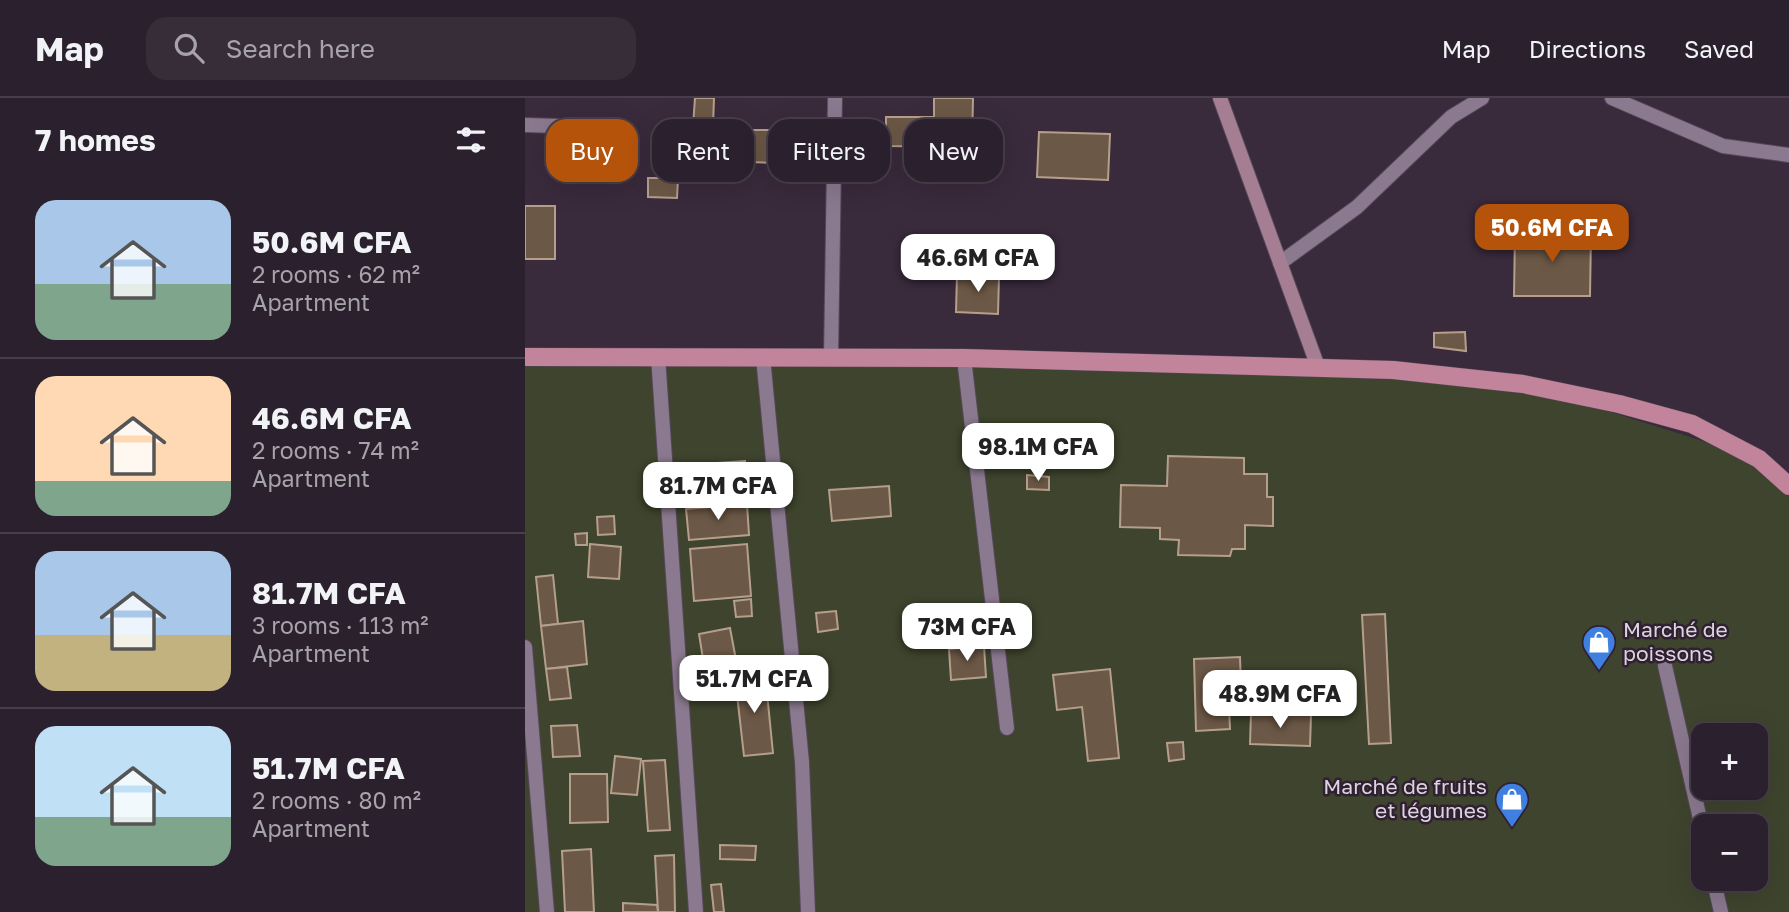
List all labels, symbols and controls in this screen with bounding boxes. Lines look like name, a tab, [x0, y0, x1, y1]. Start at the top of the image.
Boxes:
search box	[146, 17, 636, 80]
text: Map	[35, 29, 104, 68]
icon: search	[170, 29, 208, 67]
text: Search here	[226, 33, 375, 64]
text: Map	[1442, 34, 1491, 63]
text: Directions	[1529, 34, 1646, 63]
text: Saved	[1684, 34, 1754, 63]
chip: Buy	[546, 119, 638, 182]
chip: Rent	[652, 119, 754, 182]
chip: Filters	[768, 119, 890, 182]
chip: New	[904, 119, 1003, 182]
icon: filters	[452, 121, 490, 159]
text: 7 homes	[35, 122, 156, 158]
pin: 50.6M CFA	[1472, 204, 1632, 264]
text: 50.6M CFA	[1491, 213, 1613, 241]
text: 50.6M CFA	[252, 224, 412, 260]
icon: home	[91, 228, 175, 312]
pin: 46.6M CFA	[898, 234, 1058, 294]
text: 46.6M CFA	[917, 243, 1039, 271]
text: 2 rooms · 62 m²	[252, 260, 420, 288]
text: Apartment	[252, 288, 370, 316]
text: 46.6M CFA	[252, 400, 412, 436]
icon: home	[91, 404, 175, 488]
pin: 98.1M CFA	[958, 424, 1118, 483]
text: 98.1M CFA	[978, 432, 1098, 460]
text: 2 rooms · 74 m²	[252, 436, 419, 464]
pin: 81.7M CFA	[638, 462, 798, 522]
text: Apartment	[252, 464, 370, 492]
text: 81.7M CFA	[659, 471, 777, 499]
text: 81.7M CFA	[252, 575, 406, 611]
icon: home	[91, 579, 175, 663]
pin: 73M CFA	[902, 603, 1032, 663]
text: 3 rooms · 113 m²	[252, 611, 429, 639]
text: 73M CFA	[918, 612, 1016, 640]
place label: Marché de poissons	[1623, 616, 1728, 666]
shop icon: Marché de poissons	[1580, 623, 1618, 672]
text: Apartment	[252, 639, 370, 667]
pin: 51.7M CFA	[674, 656, 834, 715]
text: 51.7M CFA	[695, 664, 813, 692]
pin: 48.9M CFA	[1200, 670, 1360, 730]
text: 48.9M CFA	[1219, 679, 1341, 707]
map controls	[1691, 723, 1768, 891]
button: +	[1691, 723, 1768, 800]
text: 51.7M CFA	[252, 750, 405, 786]
icon: home	[91, 754, 175, 838]
place label: Marché de fruits et légumes	[1323, 773, 1487, 823]
shop icon: Marché de fruits et légumes	[1493, 780, 1531, 829]
text: 2 rooms · 80 m²	[252, 786, 421, 814]
text: Apartment	[252, 814, 370, 842]
button: −	[1691, 814, 1768, 891]

